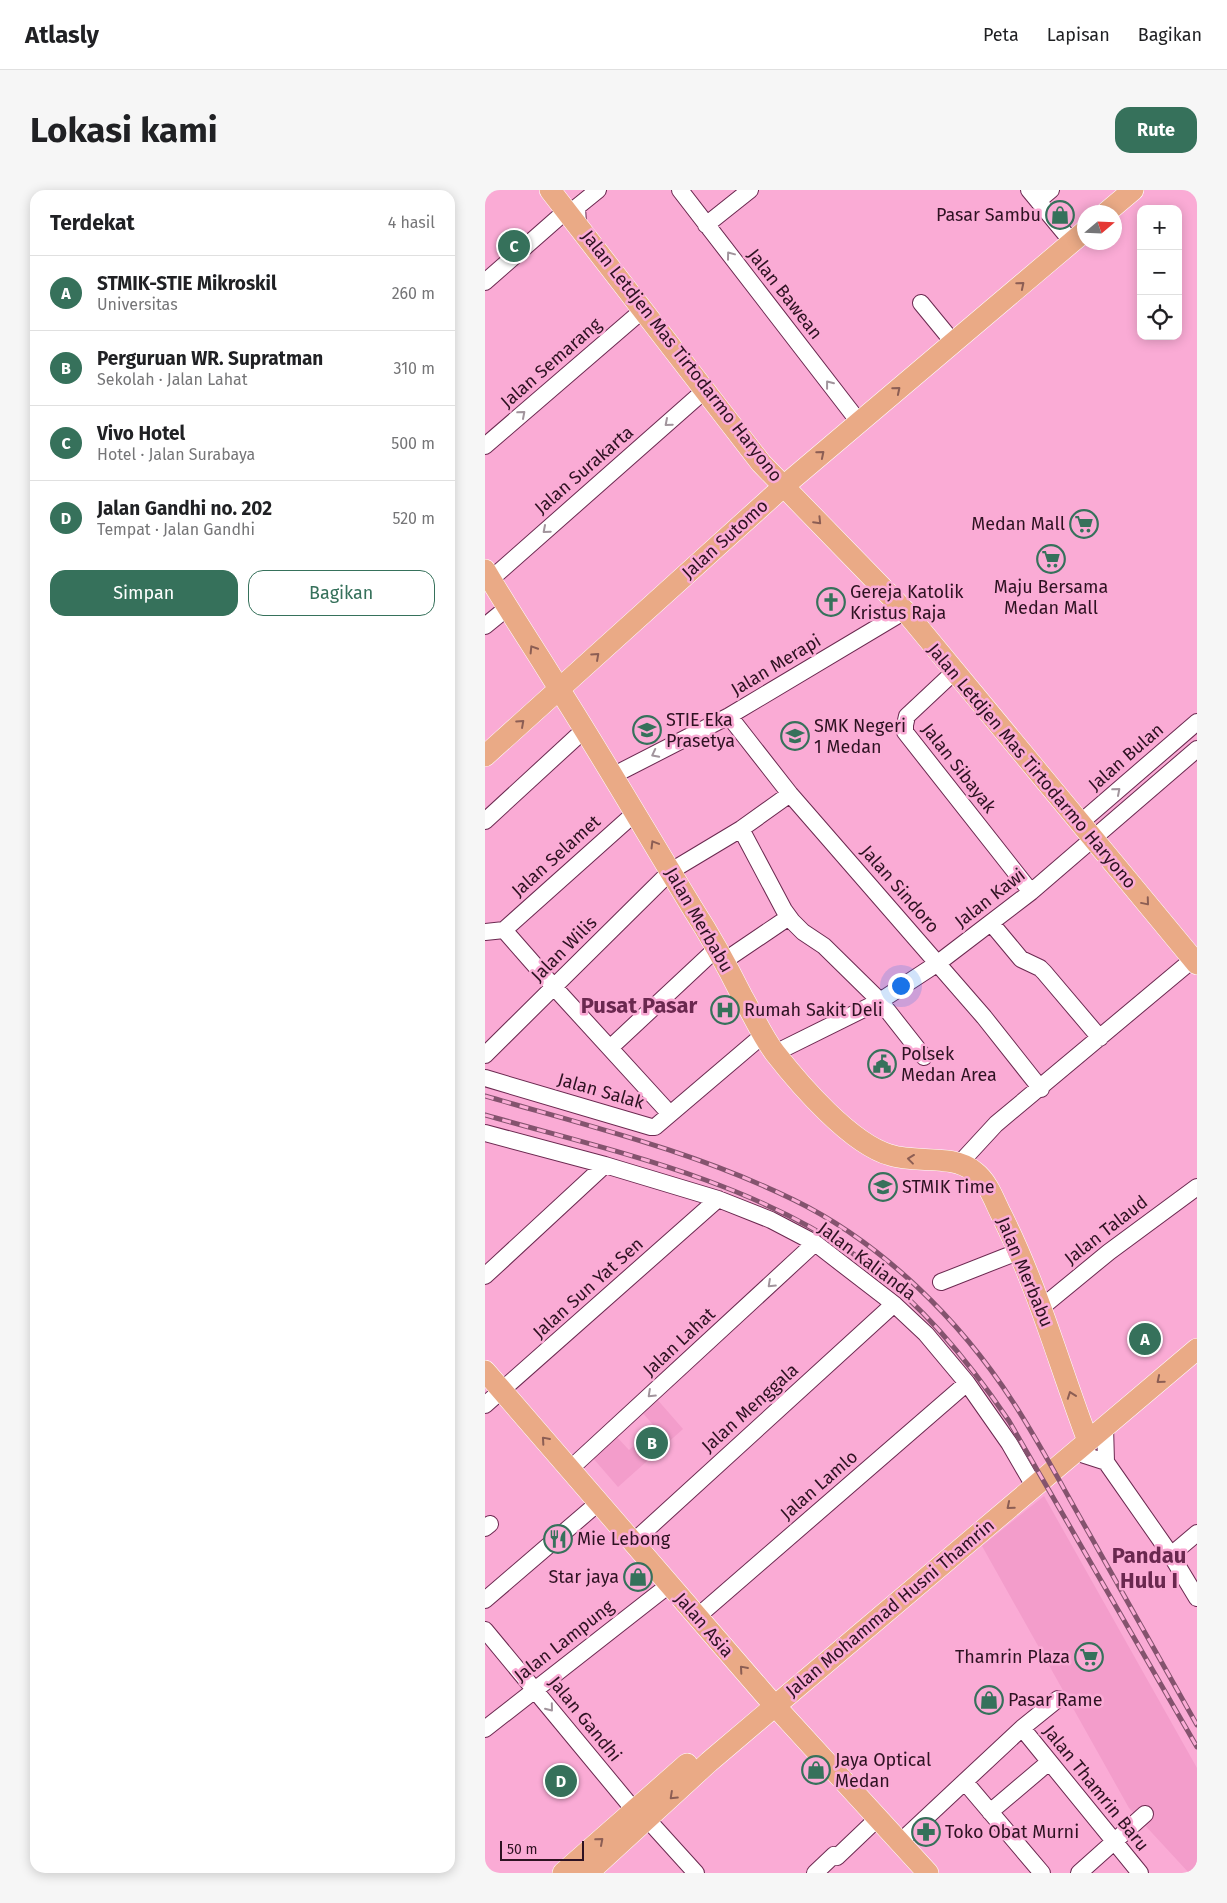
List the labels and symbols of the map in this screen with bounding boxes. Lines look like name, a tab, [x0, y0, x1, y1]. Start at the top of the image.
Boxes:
shop icon: Pasar Sambu	[1045, 200, 1075, 230]
place label: Pasar Sambu	[936, 204, 1041, 226]
north arrow	[1077, 205, 1122, 250]
street label: Jalan Letdjen Mas Tirtodarmo Haryono	[577, 226, 787, 486]
pin: C	[498, 227, 530, 265]
street label: Jalan Bawean	[743, 244, 827, 344]
one-way arrow	[727, 252, 735, 261]
one-way arrow	[1015, 282, 1024, 291]
street label: Jalan Semarang	[496, 313, 606, 413]
one-way arrow	[826, 380, 835, 389]
one-way arrow	[891, 387, 900, 396]
one-way arrow	[516, 412, 525, 420]
one-way arrow	[664, 417, 673, 426]
street label: Jalan Surakarta	[530, 421, 638, 519]
one-way arrow	[816, 451, 825, 460]
street label: Jalan Sutomo	[677, 495, 773, 583]
supermarket icon: Medan Mall	[1069, 509, 1099, 539]
place label: Medan Mall	[971, 513, 1065, 535]
one-way arrow	[812, 515, 821, 524]
one-way arrow	[543, 525, 552, 533]
supermarket icon: Maju Bersama Medan Mall	[1036, 544, 1066, 574]
place label: Maju Bersama Medan Mall	[994, 576, 1108, 619]
place label: Gereja Katolik Kristus Raja	[850, 581, 964, 624]
church icon: Gereja Katolik Kristus Raja	[816, 587, 846, 617]
street label: Jalan Merapi	[727, 630, 825, 700]
street label: Jalan Letdjen Mas Tirtodarmo Haryono	[923, 639, 1141, 893]
one-way arrow	[529, 645, 539, 654]
one-way arrow	[590, 653, 599, 662]
place label: STIE Eka Prasetya	[666, 709, 735, 752]
school or university icon: STIE Eka Prasetya	[632, 715, 662, 745]
place label: SMK Negeri 1 Medan	[814, 715, 906, 758]
street label: Jalan Bulan	[1084, 718, 1168, 796]
street label: Jalan Sibayak	[917, 719, 1001, 818]
one-way arrow	[516, 720, 525, 729]
school or university icon: SMK Negeri 1 Medan	[780, 721, 810, 751]
one-way arrow	[651, 748, 660, 758]
one-way arrow	[1111, 788, 1120, 797]
street label: Jalan Selamet	[507, 810, 605, 902]
one-way arrow	[651, 841, 660, 850]
street label: Jalan Sindoro	[856, 841, 944, 937]
street label: Jalan Merbabu	[660, 864, 738, 976]
street label: Jalan Kawi	[950, 864, 1030, 932]
one-way arrow	[1140, 896, 1148, 905]
street label: Jalan Wilis	[526, 911, 602, 987]
your location	[888, 973, 914, 999]
district label: Pusat Pasar	[581, 992, 697, 1019]
hospital icon: Rumah Sakit Deli	[710, 995, 740, 1025]
place label: Rumah Sakit Deli	[744, 999, 883, 1021]
place label: Polsek Medan Area	[901, 1043, 997, 1086]
public building icon: Polsek Medan Area	[867, 1049, 897, 1079]
street label: Jalan Salak	[555, 1068, 648, 1114]
one-way arrow	[907, 1154, 915, 1165]
school or university icon: STMIK Time	[868, 1172, 898, 1202]
place label: STMIK Time	[902, 1176, 995, 1198]
street label: Jalan Talaud	[1060, 1191, 1152, 1269]
street label: Jalan Merbabu	[992, 1214, 1058, 1330]
street label: Jalan Kalianda	[814, 1217, 920, 1305]
street label: Jalan Sun Yat Sen	[528, 1233, 648, 1343]
one-way arrow	[767, 1278, 776, 1287]
street label: Jalan Lahat	[638, 1303, 720, 1381]
pin: A	[1129, 1320, 1161, 1358]
street label: Jalan Menggala	[697, 1359, 803, 1457]
one-way arrow	[1156, 1374, 1165, 1383]
one-way arrow	[648, 1388, 657, 1397]
one-way arrow	[1067, 1392, 1077, 1400]
pin: B	[636, 1424, 668, 1462]
one-way arrow	[542, 1437, 551, 1446]
street label: Jalan Lamlo	[776, 1446, 862, 1524]
one-way arrow	[1007, 1501, 1016, 1510]
street label: Jalan Mohammad Husni Thamrin	[781, 1514, 999, 1702]
restaurant icon: Mie Lebong	[543, 1524, 573, 1554]
place label: Mie Lebong	[577, 1528, 671, 1550]
district label: Pandau Hulu I	[1112, 1542, 1186, 1594]
shop icon: Star jaya	[623, 1562, 653, 1592]
place label: Star jaya	[548, 1566, 619, 1588]
street label: Jalan Asia	[670, 1588, 738, 1662]
street label: Jalan Lampung	[510, 1595, 619, 1687]
supermarket icon: Thamrin Plaza	[1074, 1642, 1104, 1672]
place label: Thamrin Plaza	[955, 1646, 1070, 1668]
one-way arrow	[739, 1666, 748, 1675]
street label: Jalan Gandhi	[544, 1672, 626, 1766]
shop icon: Pasar Rame	[974, 1685, 1004, 1715]
place label: Pasar Rame	[1008, 1689, 1103, 1711]
one-way arrow	[544, 1702, 552, 1711]
street label: Jalan Thamrin Baru	[1038, 1720, 1154, 1856]
place label: Jaya Optical Medan	[835, 1749, 931, 1792]
shop icon: Jaya Optical Medan	[801, 1755, 831, 1785]
pin: D	[545, 1762, 577, 1800]
one-way arrow	[670, 1790, 679, 1799]
pharmacy icon: Toko Obat Murni	[911, 1817, 941, 1847]
place label: Toko Obat Murni	[945, 1821, 1079, 1843]
scale bar	[500, 1838, 584, 1861]
one-way arrow	[594, 1838, 603, 1847]

